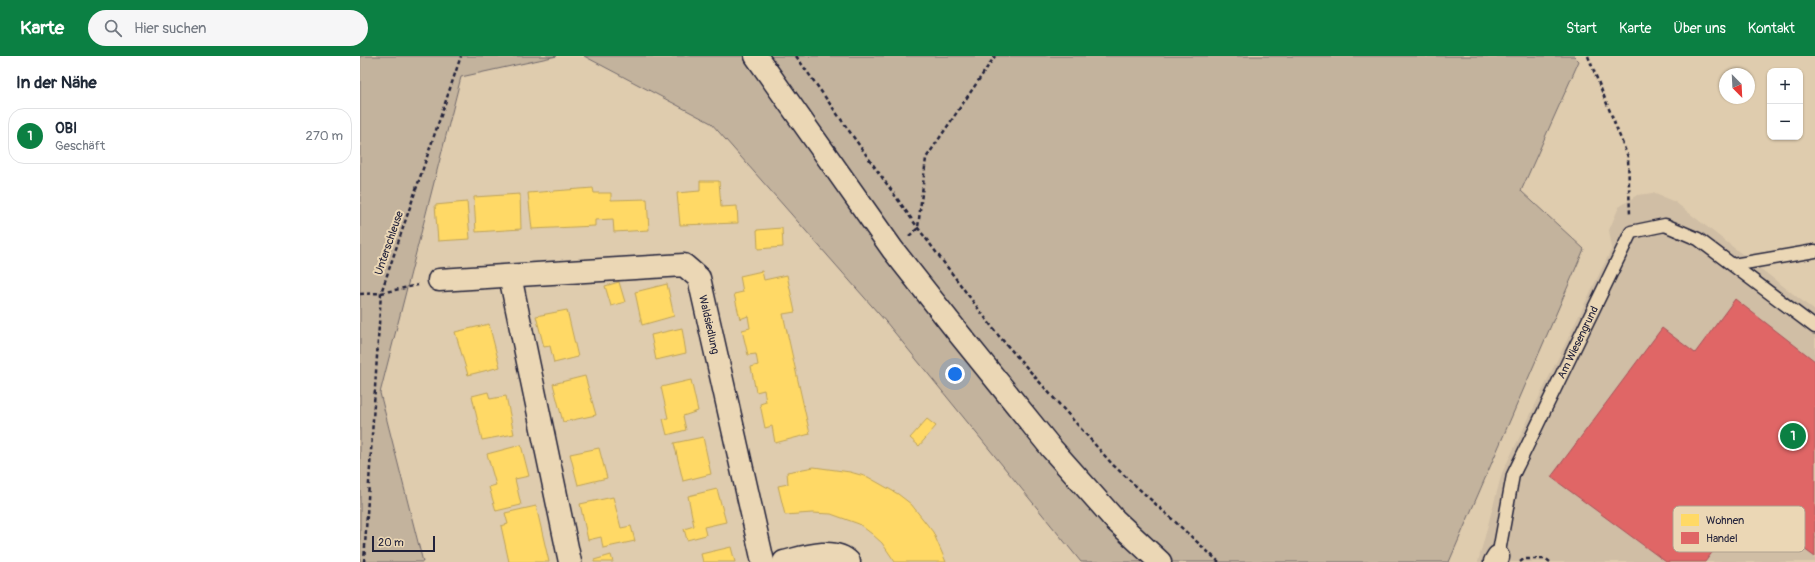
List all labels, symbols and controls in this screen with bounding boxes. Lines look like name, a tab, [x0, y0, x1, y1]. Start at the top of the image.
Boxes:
search box	[88, 10, 368, 46]
text: Karte	[20, 16, 64, 40]
icon: search	[102, 17, 124, 39]
text: Hier suchen	[134, 19, 206, 38]
text: Start	[1566, 20, 1597, 37]
text: Karte	[1619, 20, 1651, 37]
text: Über uns	[1673, 20, 1726, 37]
text: Kontakt	[1748, 20, 1795, 37]
north arrow	[1719, 68, 1755, 104]
map controls	[1767, 68, 1803, 140]
button: +	[1767, 68, 1803, 104]
text: In der Nähe	[16, 72, 97, 93]
button: −	[1767, 104, 1803, 140]
text: OBI	[55, 119, 77, 138]
text: 1	[27, 128, 33, 144]
text: 270 m	[306, 128, 343, 144]
text: Geschäft	[55, 138, 105, 154]
street label: Unterschleuse	[372, 209, 406, 277]
street label: Waldsiedlung	[697, 294, 723, 356]
street label: Am Wiesengrund	[1554, 304, 1601, 381]
your location	[945, 364, 965, 384]
pin: 1	[1780, 421, 1806, 451]
legend	[1673, 506, 1805, 552]
text: Wohnen	[1706, 514, 1744, 527]
text: Handel	[1706, 532, 1738, 545]
scale bar	[372, 534, 435, 553]
text: 20 m	[378, 536, 404, 549]

